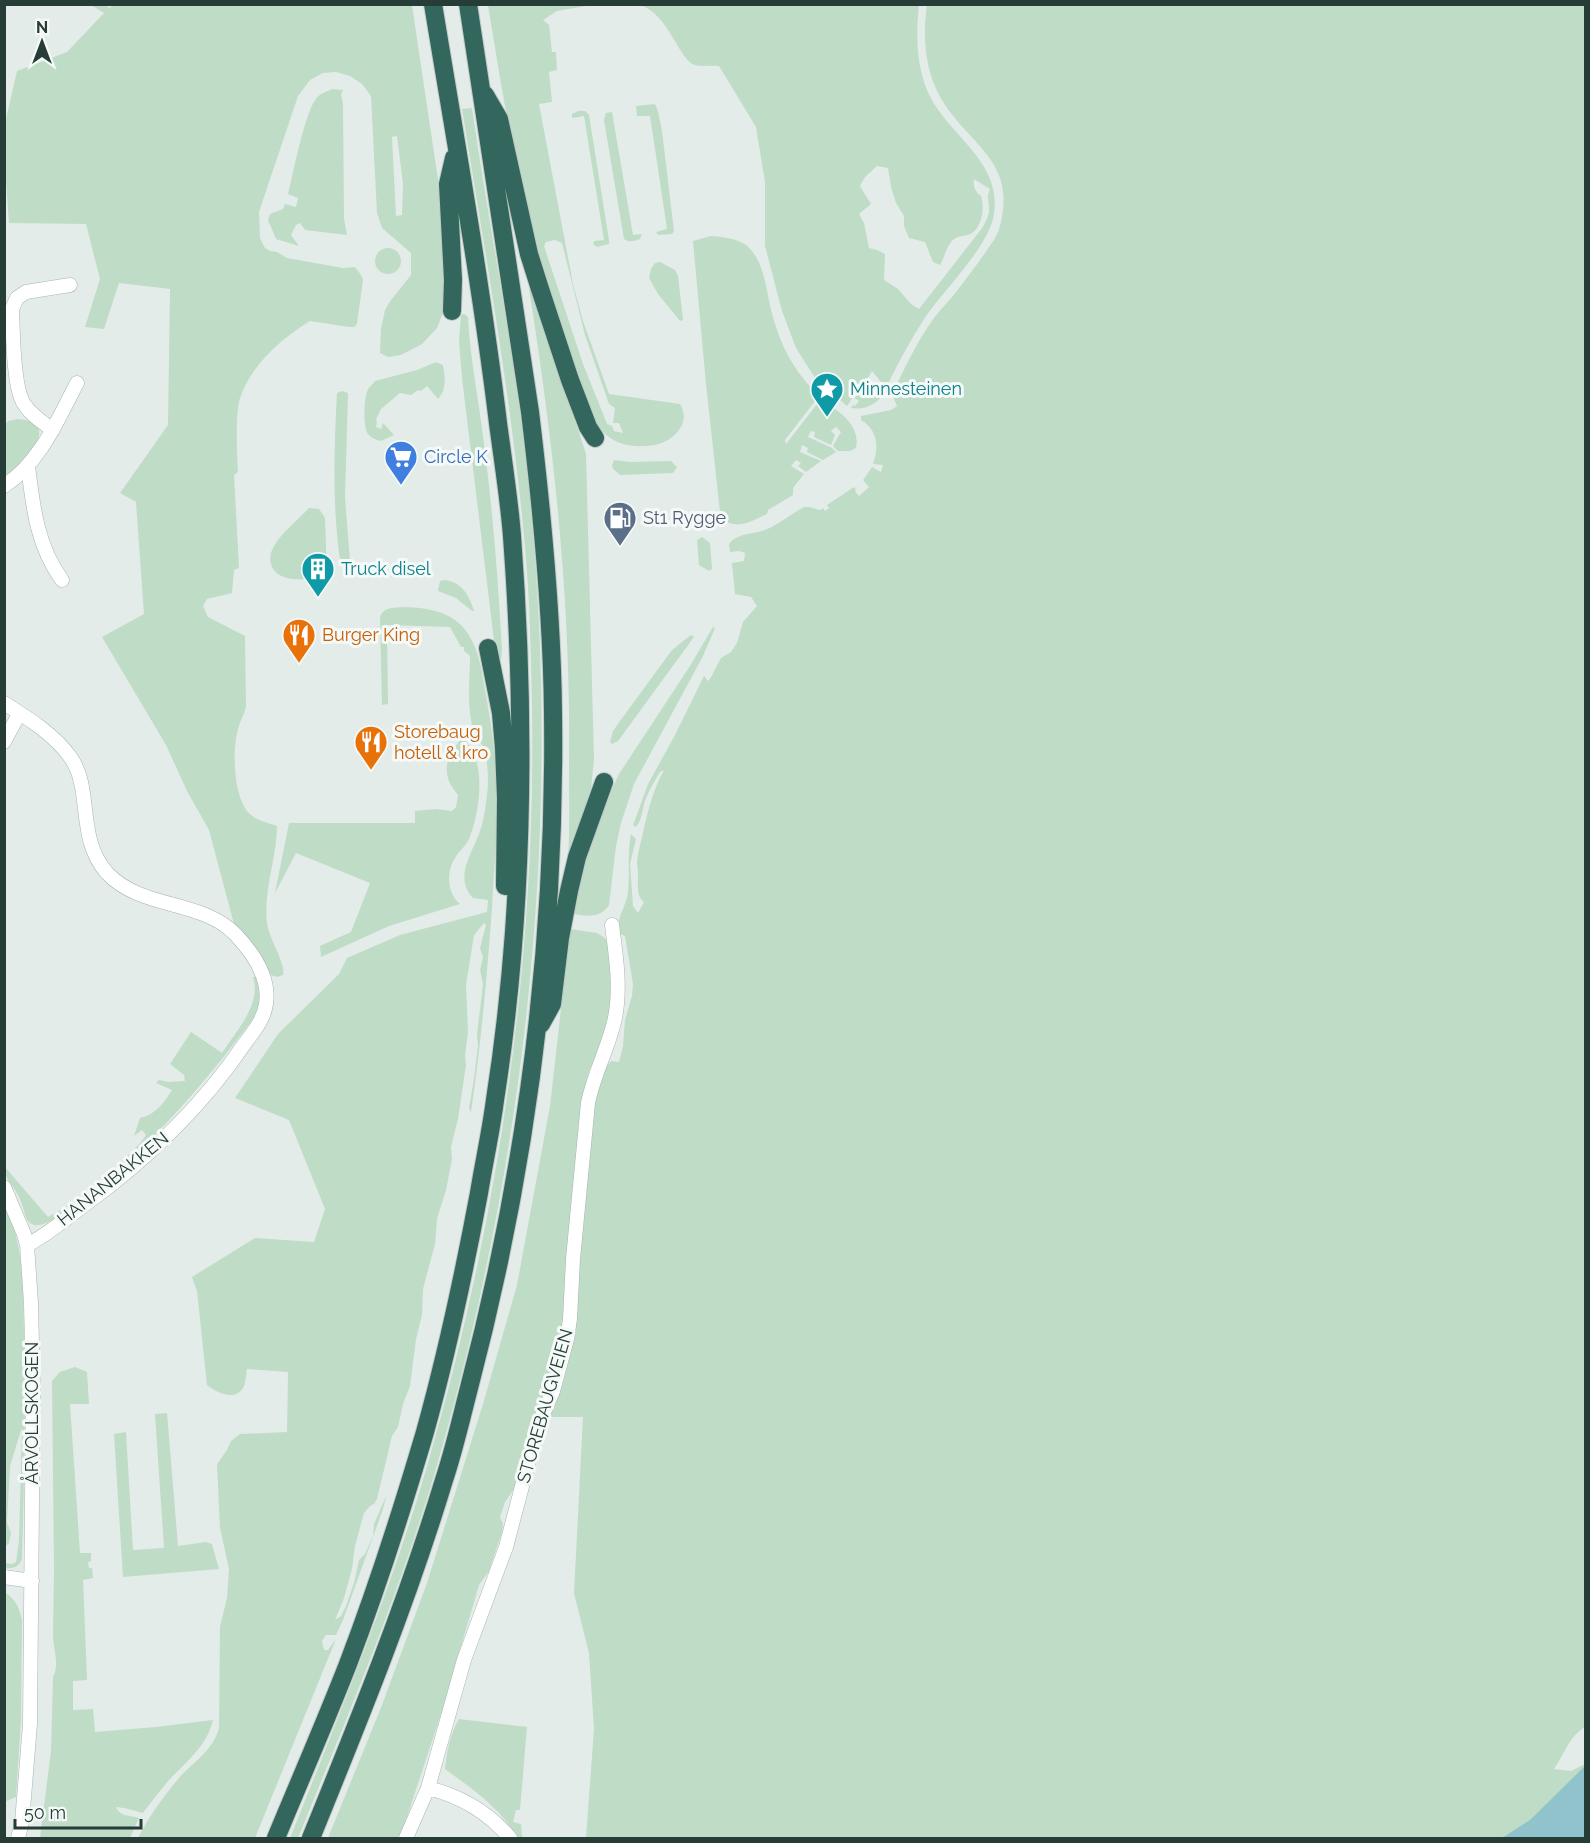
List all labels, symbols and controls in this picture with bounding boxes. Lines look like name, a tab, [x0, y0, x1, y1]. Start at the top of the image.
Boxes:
north arrow	[12, 12, 72, 72]
text: N	[36, 18, 48, 37]
place icon: Minnesteinen	[809, 371, 845, 418]
place label: Minnesteinen	[850, 378, 962, 399]
supermarket icon: Circle K	[383, 439, 419, 486]
place label: Circle K	[424, 446, 488, 467]
fuel station icon: St1 Rygge	[602, 500, 638, 547]
place label: St1 Rygge	[643, 507, 727, 528]
building icon: Truck disel	[300, 551, 336, 598]
place label: Truck disel	[341, 558, 431, 579]
restaurant icon: Burger King	[281, 617, 317, 664]
place label: Burger King	[322, 624, 420, 645]
place label: Storebaug hotell & kro	[394, 721, 489, 763]
restaurant icon: Storebaug hotell & kro	[353, 724, 389, 771]
street label: HANANBAKKEN	[53, 1127, 173, 1230]
street label: STOREBAUGVEIEN	[512, 1326, 577, 1485]
street label: ÅRVOLLSKOGEN	[20, 1342, 42, 1484]
scale bar	[15, 1792, 141, 1830]
text: 50 m	[24, 1802, 66, 1823]

